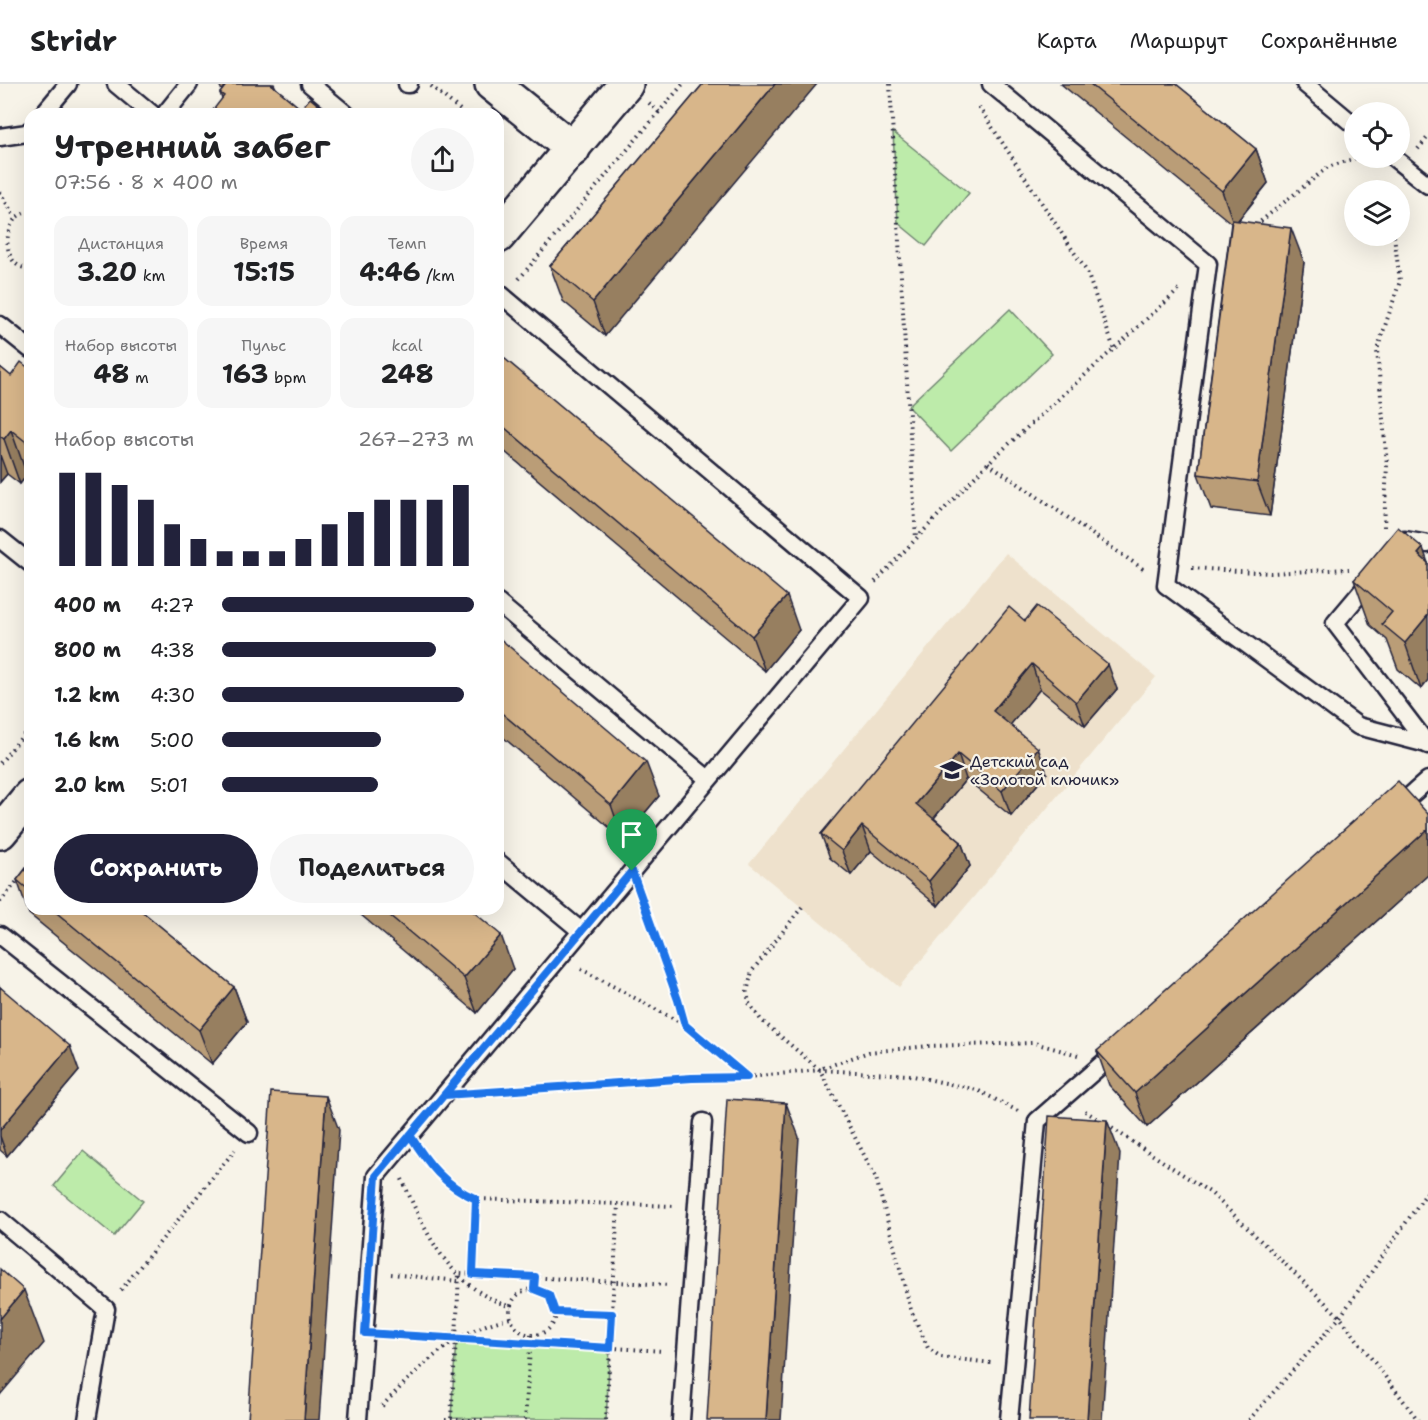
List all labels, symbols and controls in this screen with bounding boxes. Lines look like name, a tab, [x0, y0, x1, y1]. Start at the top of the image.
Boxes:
text: Stridr	[30, 22, 117, 60]
text: Карта	[1037, 27, 1097, 55]
text: Маршрут	[1130, 27, 1228, 55]
text: Сохранённые	[1261, 27, 1398, 55]
map controls	[1344, 102, 1410, 246]
button: locate	[1344, 102, 1410, 168]
text: Утренний забег	[54, 124, 331, 169]
button: share	[411, 128, 474, 191]
text: 07:56 · 8 × 400 m	[54, 169, 238, 195]
button: layers	[1344, 180, 1410, 246]
text: Дистанция	[78, 233, 164, 254]
text: Время	[240, 233, 288, 254]
text: Темп	[388, 233, 426, 254]
text: 3.20	[77, 254, 137, 289]
text: 15:15	[233, 254, 295, 289]
text: 4:46	[359, 254, 421, 289]
text: km	[137, 265, 165, 286]
text: /km	[421, 265, 455, 286]
text: Набор высоты	[65, 335, 177, 356]
text: Пульс	[242, 335, 286, 356]
text: kcal	[391, 335, 423, 356]
text: 48	[93, 356, 130, 391]
text: 163	[222, 356, 269, 391]
text: 248	[380, 356, 434, 391]
text: m	[130, 367, 149, 388]
text: bpm	[269, 367, 306, 388]
text: Набор высоты	[54, 426, 194, 452]
text: 267–273 m	[358, 426, 474, 452]
text: 400 m	[54, 592, 121, 618]
text: 4:27	[150, 592, 194, 618]
text: 800 m	[54, 637, 121, 663]
text: 4:38	[150, 637, 195, 663]
text: 1.2 km	[54, 682, 120, 708]
text: 4:30	[150, 682, 195, 708]
text: 1.6 km	[54, 727, 120, 753]
text: 5:00	[150, 727, 194, 753]
place label: Детский сад «Золотой ключик»	[970, 751, 1119, 790]
school or university icon: Детский сад «Золотой ключик»	[939, 757, 965, 783]
text: 2.0 km	[54, 772, 125, 798]
text: 5:01	[150, 772, 188, 798]
pin	[606, 809, 657, 871]
icon: arrive	[615, 818, 648, 851]
button: Сохранить	[54, 834, 258, 903]
button: Поделиться	[270, 834, 474, 903]

